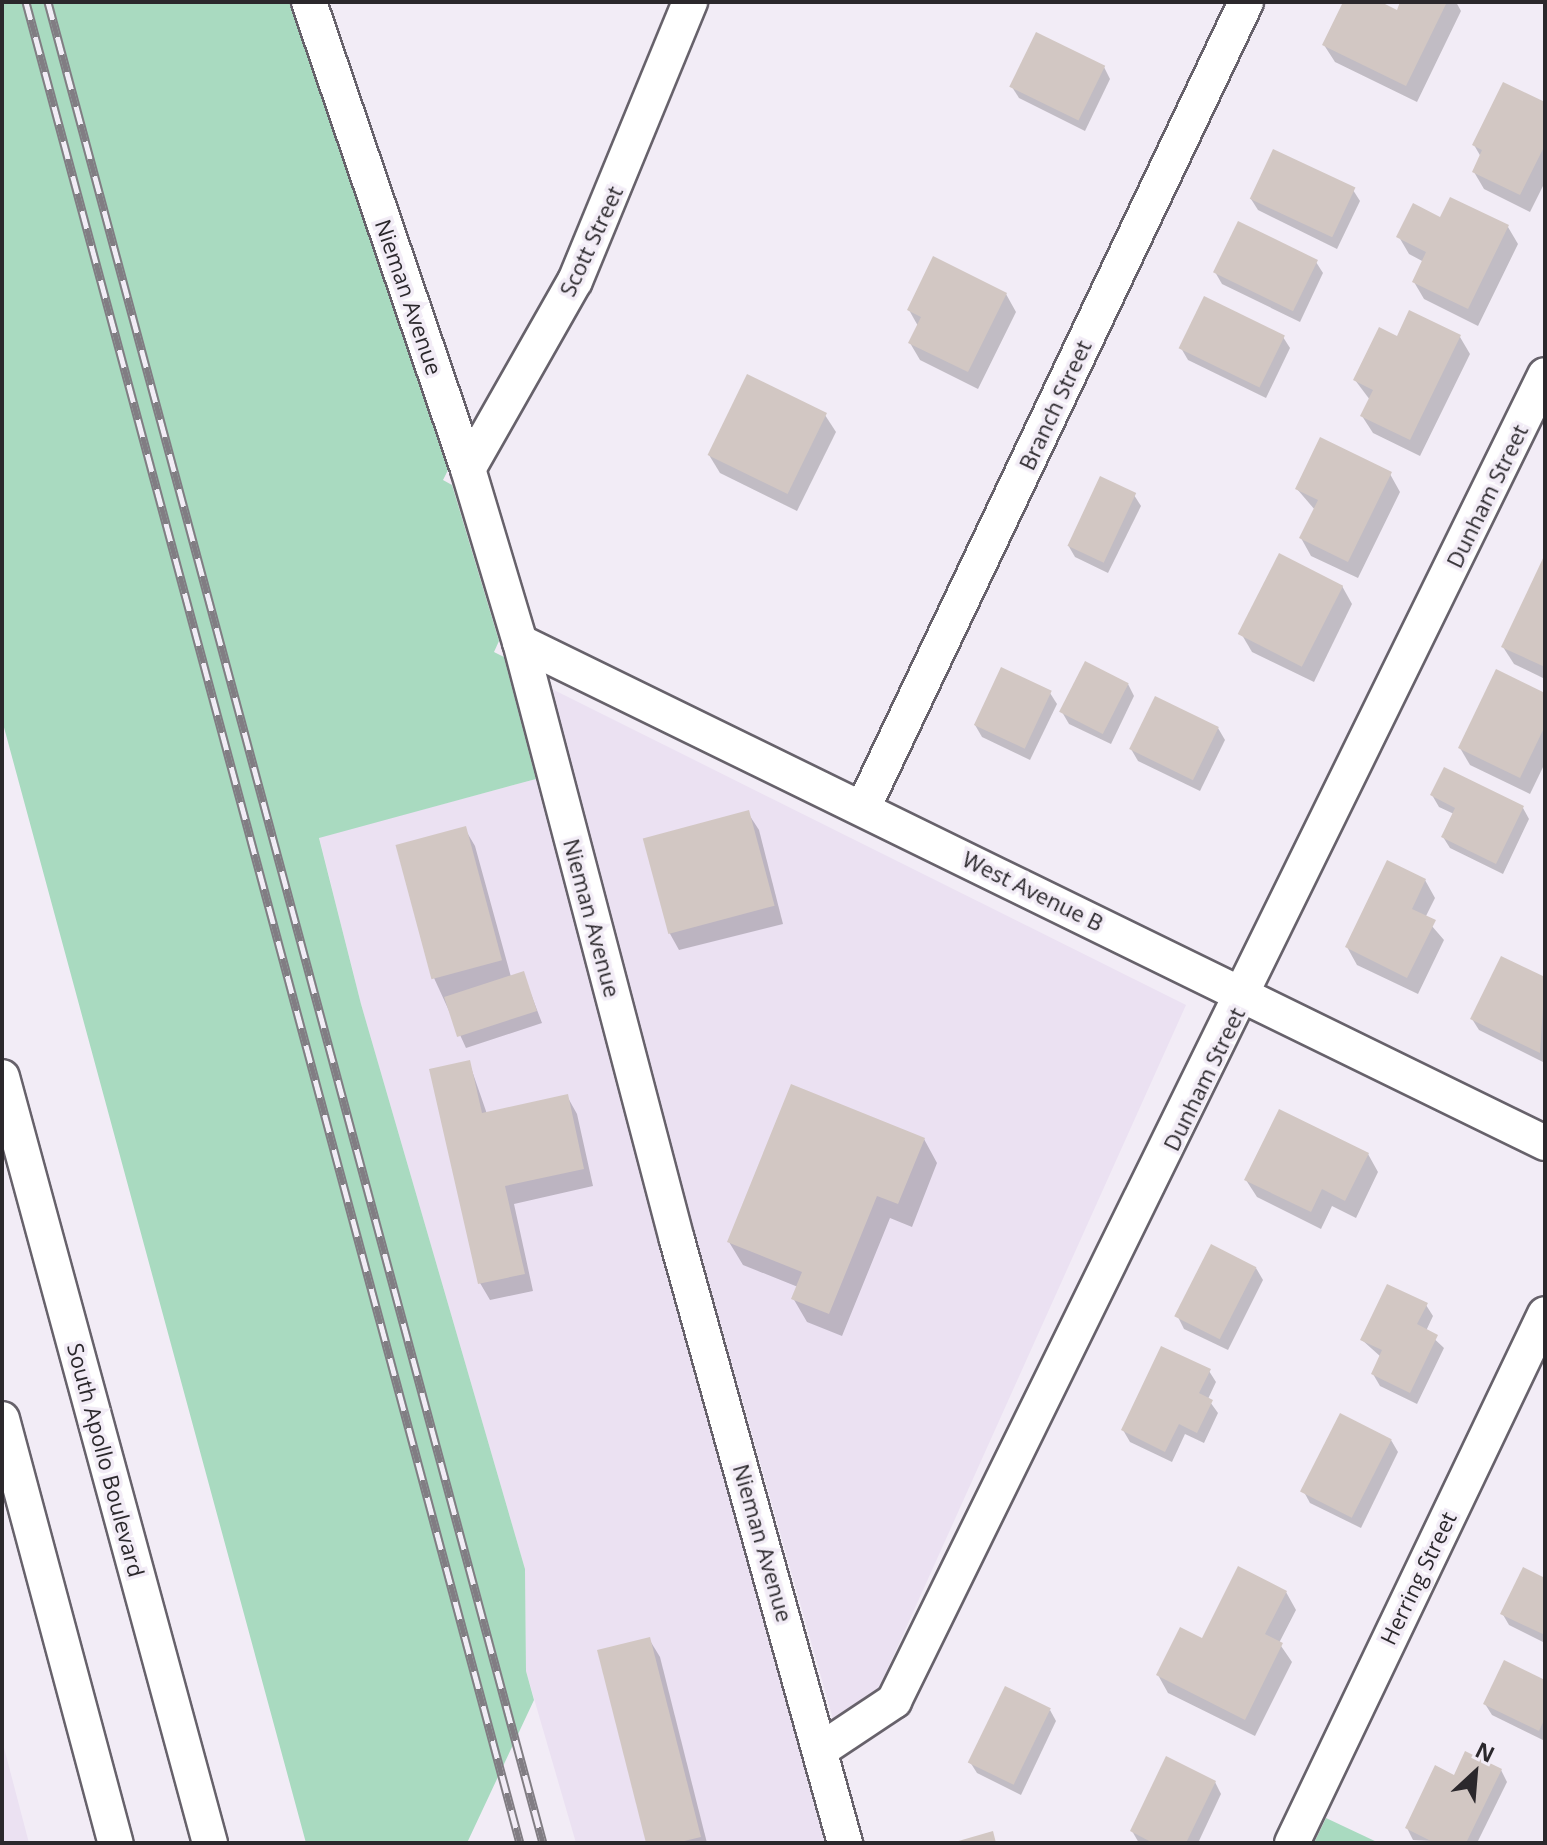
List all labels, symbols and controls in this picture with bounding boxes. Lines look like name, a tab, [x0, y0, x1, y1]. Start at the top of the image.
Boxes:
street label: Scott Street	[554, 182, 628, 300]
street label: Nieman Avenue	[370, 216, 448, 378]
street label: Branch Street	[1013, 336, 1097, 474]
street label: Dunham Street	[1441, 420, 1533, 572]
street label: Nieman Avenue	[558, 836, 626, 1000]
street label: West Avenue B	[958, 846, 1108, 936]
street label: Dunham Street	[1158, 1003, 1250, 1155]
street label: South Apollo Boulevard	[62, 1340, 150, 1580]
street label: Nieman Avenue	[728, 1461, 798, 1625]
street label: Herring Street	[1374, 1507, 1462, 1649]
north arrow	[1435, 1733, 1515, 1813]
text: N	[1471, 1734, 1500, 1769]

